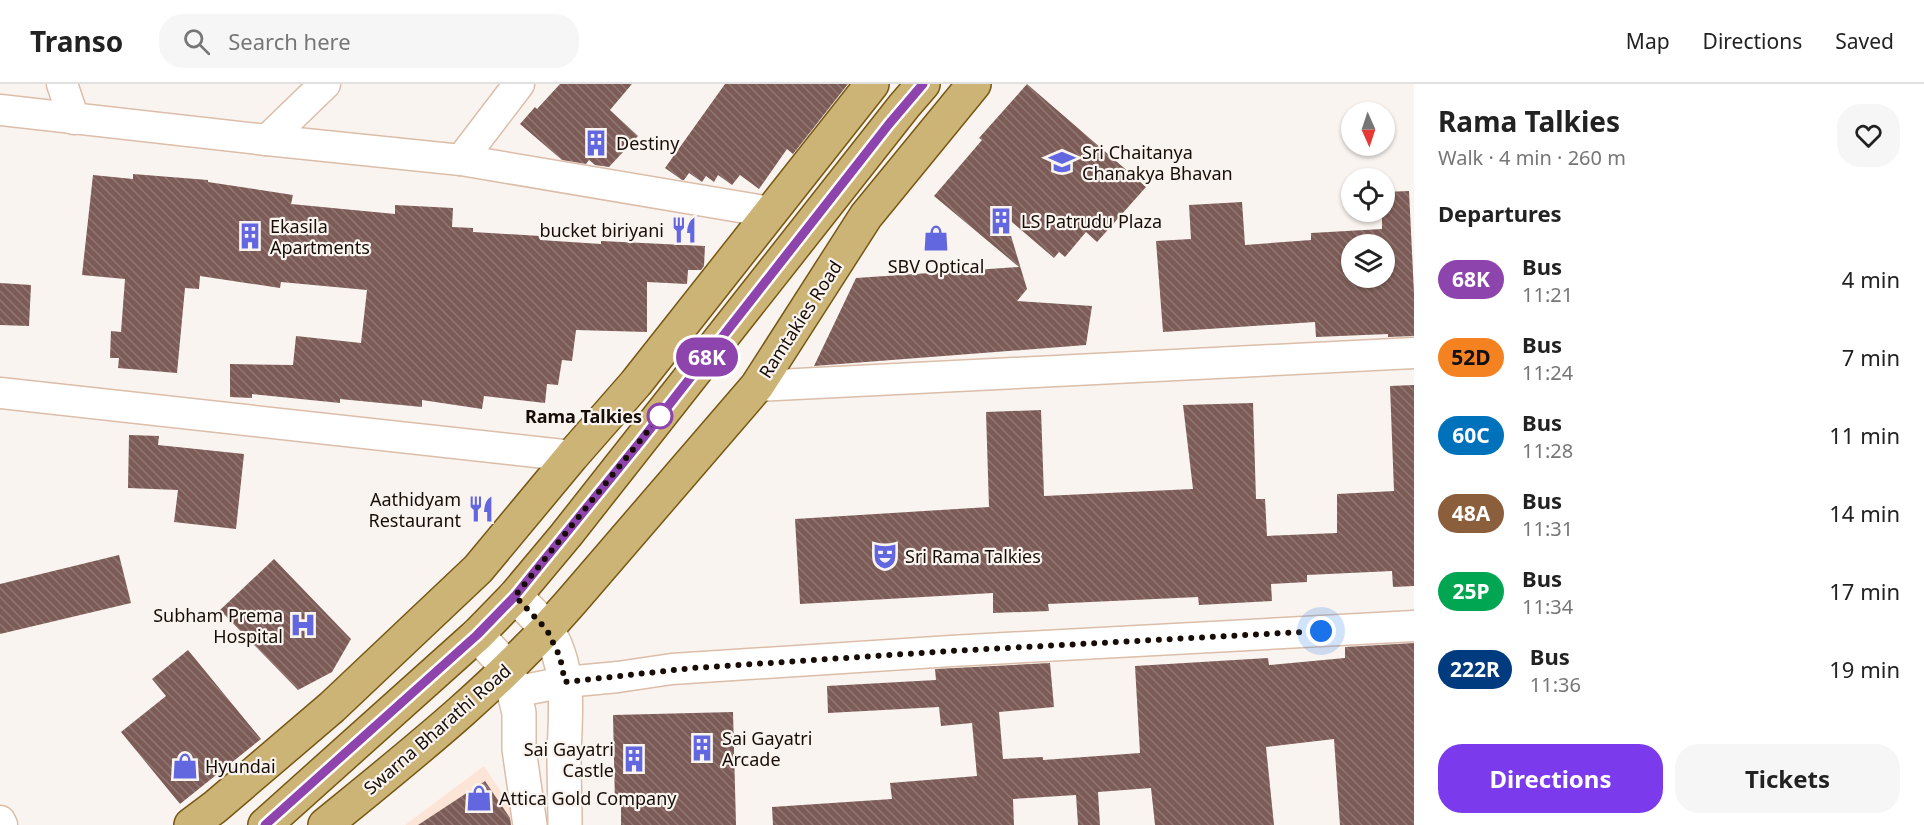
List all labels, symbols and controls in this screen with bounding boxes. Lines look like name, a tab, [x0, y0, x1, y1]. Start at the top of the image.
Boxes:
search box	[159, 14, 579, 68]
text: Transo	[30, 22, 123, 60]
icon: search	[180, 25, 213, 58]
text: Search here	[228, 26, 351, 56]
text: Map	[1626, 27, 1670, 55]
text: Directions	[1703, 27, 1802, 55]
text: Saved	[1835, 27, 1894, 55]
north arrow	[1341, 102, 1395, 156]
map controls	[1341, 102, 1395, 288]
text: Rama Talkies	[1438, 102, 1620, 140]
button: heart	[1837, 104, 1900, 167]
building icon: Destiny	[581, 128, 611, 158]
place label: Destiny	[616, 131, 680, 155]
place label: Sri Chaitanya Chanakya Bhavan	[1082, 140, 1233, 185]
text: Walk · 4 min · 260 m	[1438, 144, 1626, 171]
school or university icon: Sri Chaitanya Chanakya Bhavan	[1047, 147, 1077, 177]
button: locate	[1341, 168, 1395, 222]
text: Departures	[1438, 198, 1562, 228]
building icon: LS Patrudu Plaza	[986, 206, 1016, 236]
place label: LS Patrudu Plaza	[1021, 209, 1162, 233]
place label: Ekasila Apartments	[270, 214, 370, 259]
restaurant icon: bucket biriyani	[669, 215, 699, 245]
place label: bucket biriyani	[539, 218, 664, 242]
building icon: Ekasila Apartments	[235, 221, 265, 251]
shop icon: SBV Optical	[921, 223, 951, 253]
button: layers	[1341, 234, 1395, 288]
text: Bus	[1522, 251, 1562, 281]
place label: SBV Optical	[888, 254, 984, 278]
street label: Ramtakies Road	[753, 256, 847, 382]
text: 4 min	[1842, 264, 1900, 294]
text: 68K	[1452, 265, 1490, 293]
text: 11:21	[1522, 281, 1573, 308]
text: Bus	[1522, 329, 1562, 359]
line badge: 68K	[672, 338, 742, 376]
text: 7 min	[1842, 342, 1900, 372]
text: 68K	[688, 343, 726, 371]
text: 52D	[1451, 343, 1491, 371]
text: 11:24	[1522, 359, 1573, 386]
marker: Rama Talkies	[647, 403, 673, 429]
place label: Rama Talkies	[525, 404, 642, 428]
text: Bus	[1522, 407, 1562, 437]
text: 11 min	[1829, 420, 1900, 450]
text: 60C	[1452, 421, 1490, 449]
text: 11:28	[1522, 437, 1573, 464]
text: Bus	[1522, 485, 1562, 515]
place label: Aathidyam Restaurant	[369, 487, 462, 532]
restaurant icon: Aathidyam Restaurant	[466, 494, 496, 524]
text: 14 min	[1829, 498, 1900, 528]
text: 48A	[1452, 499, 1490, 527]
text: 11:31	[1522, 515, 1573, 542]
theatre icon: Sri Rama Talkies	[870, 541, 900, 571]
place label: Sri Rama Talkies	[905, 544, 1041, 568]
text: Bus	[1522, 563, 1562, 593]
text: 17 min	[1829, 576, 1900, 606]
text: 25P	[1452, 577, 1490, 605]
text: 11:34	[1522, 593, 1573, 620]
place label: Subham Prema Hospital	[153, 603, 283, 648]
hospital icon: Subham Prema Hospital	[288, 610, 318, 640]
your location	[1306, 616, 1336, 646]
text: Bus	[1530, 641, 1570, 671]
text: 19 min	[1829, 654, 1900, 684]
text: 222R	[1450, 655, 1500, 683]
street label: Swarna Bharathi Road	[358, 658, 516, 800]
text: 11:36	[1530, 671, 1581, 698]
place label: Sai Gayatri Arcade	[722, 726, 812, 771]
building icon: Sai Gayatri Arcade	[687, 733, 717, 763]
place label: Sai Gayatri Castle	[524, 737, 614, 782]
building icon: Sai Gayatri Castle	[619, 744, 649, 774]
button: Directions	[1438, 744, 1663, 813]
button: Tickets	[1675, 744, 1900, 813]
shop icon: Hyundai	[170, 751, 200, 781]
place label: Hyundai	[205, 754, 276, 778]
shop icon: Attica Gold Company	[464, 783, 494, 813]
place label: Attica Gold Company	[499, 786, 677, 810]

